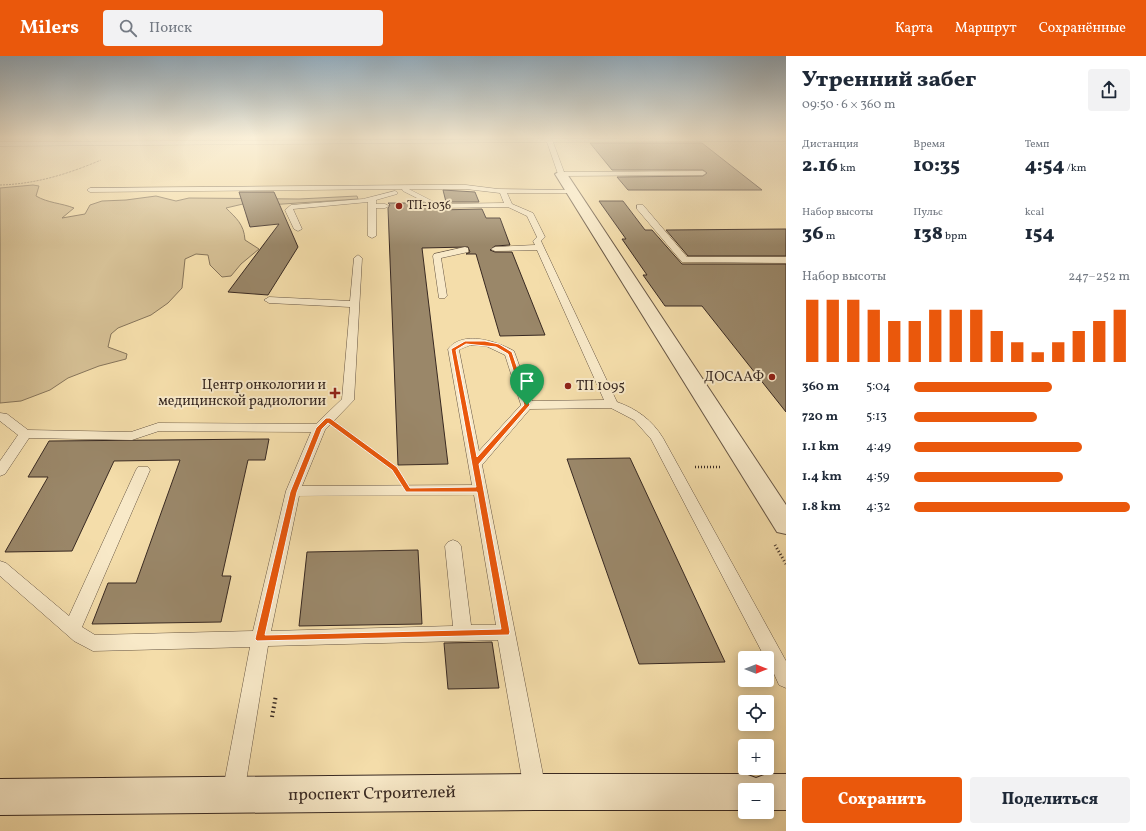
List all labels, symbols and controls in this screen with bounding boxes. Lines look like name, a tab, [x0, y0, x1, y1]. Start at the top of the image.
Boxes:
search box	[103, 10, 383, 46]
text: Milers	[20, 15, 79, 41]
icon: search	[117, 17, 139, 39]
text: Поиск	[149, 18, 192, 39]
text: Карта	[895, 19, 933, 38]
text: Маршрут	[955, 19, 1017, 38]
text: Сохранённые	[1039, 19, 1126, 38]
text: Утренний забег	[802, 65, 976, 96]
button: share	[1088, 69, 1130, 111]
text: 09:50 · 6 × 360 m	[802, 96, 895, 114]
text: Дистанция	[802, 137, 859, 152]
text: Время	[913, 137, 945, 152]
text: Темп	[1025, 137, 1049, 152]
text: 2.16	[802, 152, 838, 180]
text: 10:35	[913, 152, 960, 180]
text: 4:54	[1025, 152, 1065, 180]
text: km	[838, 161, 856, 176]
text: /km	[1065, 161, 1087, 176]
place label: ТП-1036	[407, 198, 451, 214]
marker: ТП-1036	[394, 201, 404, 211]
text: Набор высоты	[802, 205, 873, 220]
text: Пульс	[913, 205, 943, 220]
text: kcal	[1025, 205, 1044, 220]
text: 36	[802, 220, 824, 248]
text: 138	[913, 220, 943, 248]
text: 154	[1025, 220, 1055, 248]
text: m	[824, 229, 835, 244]
text: bpm	[943, 229, 967, 244]
text: Набор высоты	[802, 268, 886, 286]
text: 247–252 m	[1068, 268, 1130, 286]
pin	[510, 364, 544, 405]
place label: ДОСААФ	[704, 368, 764, 387]
icon: arrive	[516, 370, 538, 392]
marker: ДОСААФ	[767, 372, 777, 382]
place label: Центр онкологии и медицинской радиологии	[158, 376, 326, 411]
place label: ТП 1095	[576, 377, 625, 396]
text: 360 m	[802, 378, 839, 396]
text: 5:04	[866, 378, 891, 396]
marker: ТП 1095	[563, 381, 573, 391]
marker: Центр онкологии и медицинской радиологии	[329, 387, 341, 399]
text: 720 m	[802, 408, 838, 426]
text: 5:13	[866, 408, 887, 426]
text: 1.1 km	[802, 438, 839, 456]
text: 4:49	[866, 438, 891, 456]
text: 1.4 km	[802, 468, 842, 486]
text: 4:59	[866, 468, 890, 486]
text: 1.8 km	[802, 498, 841, 516]
text: 4:32	[866, 498, 890, 516]
north arrow	[738, 651, 774, 687]
map controls	[738, 651, 774, 819]
button: locate	[738, 695, 774, 731]
button: +	[738, 739, 774, 775]
button: Сохранить	[802, 777, 962, 823]
button: Поделиться	[970, 777, 1130, 823]
street label: проспект Строителей	[288, 781, 456, 807]
button: −	[738, 783, 774, 819]

